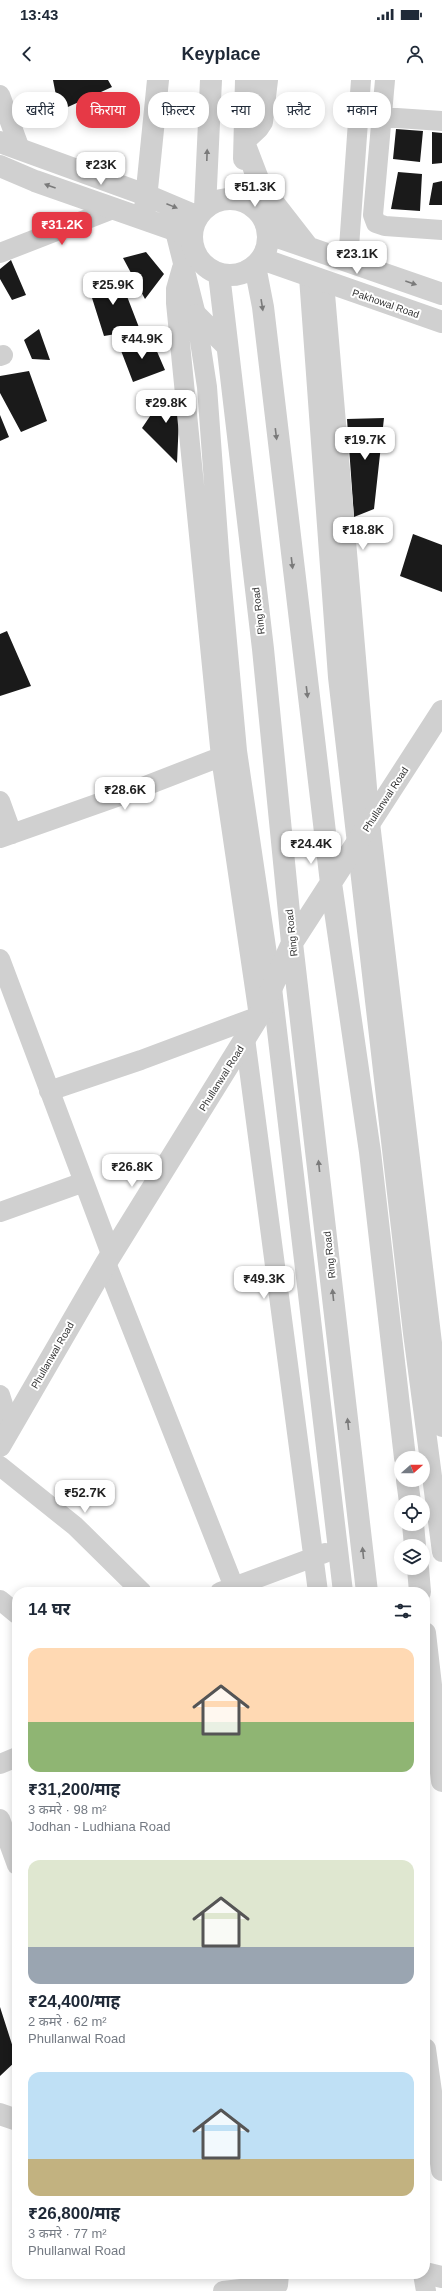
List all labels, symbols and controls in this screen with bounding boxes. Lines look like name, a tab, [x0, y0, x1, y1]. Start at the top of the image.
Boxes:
text: 13:43	[20, 6, 58, 23]
icon: back	[16, 43, 38, 65]
icon: person	[404, 43, 426, 65]
text: Keyplace	[181, 44, 261, 64]
chip: खरीदें	[12, 92, 68, 128]
chip: किराया	[76, 92, 140, 128]
chip: फ़िल्टर	[148, 92, 209, 128]
chip: नया	[217, 92, 265, 128]
chip: फ़्लैट	[273, 92, 325, 128]
chip: मकान	[333, 92, 391, 128]
one-way arrow	[204, 149, 211, 161]
pin: ₹23K	[77, 152, 125, 186]
text: ₹23K	[85, 157, 117, 172]
pin: ₹51.3K	[222, 174, 288, 208]
text: ₹51.3K	[234, 179, 276, 194]
one-way arrow	[43, 183, 55, 189]
one-way arrow	[166, 203, 177, 209]
pin: ₹31.2K	[29, 212, 95, 246]
text: ₹31.2K	[41, 217, 83, 232]
pin: ₹23.1K	[324, 241, 390, 275]
text: ₹23.1K	[336, 246, 378, 261]
pin: ₹25.9K	[80, 272, 146, 306]
text: ₹25.9K	[92, 277, 134, 292]
one-way arrow	[406, 281, 418, 287]
street label: Pakhowal Road	[351, 287, 421, 320]
one-way arrow	[259, 299, 265, 311]
pin: ₹44.9K	[109, 326, 175, 360]
text: ₹44.9K	[121, 331, 163, 346]
pin: ₹29.8K	[133, 390, 199, 424]
text: ₹29.8K	[145, 395, 187, 410]
pin: ₹19.7K	[332, 427, 398, 461]
one-way arrow	[273, 428, 279, 440]
text: ₹19.7K	[344, 432, 386, 447]
pin: ₹18.8K	[330, 517, 396, 551]
text: ₹18.8K	[342, 522, 384, 537]
one-way arrow	[289, 557, 295, 569]
street label: Ring Road	[250, 587, 267, 635]
one-way arrow	[304, 686, 311, 698]
street label: Phullanwal Road	[360, 765, 410, 834]
pin: ₹28.6K	[92, 777, 158, 811]
text: ₹28.6K	[104, 782, 146, 797]
pin: ₹24.4K	[278, 831, 344, 865]
text: ₹24.4K	[290, 836, 332, 851]
street label: Ring Road	[284, 909, 299, 957]
street label: Phullanwal Road	[197, 1044, 246, 1113]
pin: ₹26.8K	[99, 1154, 165, 1188]
text: ₹26.8K	[111, 1159, 153, 1174]
one-way arrow	[316, 1160, 322, 1172]
street label: Ring Road	[322, 1231, 337, 1279]
pin: ₹49.3K	[231, 1266, 297, 1300]
text: ₹49.3K	[243, 1271, 285, 1286]
one-way arrow	[330, 1289, 337, 1301]
street label: Phullanwal Road	[29, 1320, 76, 1391]
one-way arrow	[345, 1418, 351, 1430]
north arrow	[394, 1451, 430, 1487]
map controls	[394, 1451, 430, 1575]
pin: ₹52.7K	[52, 1480, 118, 1514]
text: ₹52.7K	[64, 1485, 106, 1500]
button: locate	[394, 1495, 430, 1531]
button: layers	[394, 1539, 430, 1575]
one-way arrow	[359, 1547, 366, 1559]
text: 14 घर	[28, 1600, 70, 1619]
icon: filters	[392, 1600, 414, 1622]
icon: home	[185, 1674, 257, 1746]
text: ₹31,200/माह	[28, 1780, 120, 1799]
text: 3 कमरे · 98 m²	[28, 1802, 107, 1817]
text: Jodhan - Ludhiana Road	[28, 1819, 170, 1834]
icon: home	[185, 1886, 257, 1958]
text: ₹24,400/माह	[28, 1992, 120, 2011]
text: 2 कमरे · 62 m²	[28, 2014, 107, 2029]
text: Phullanwal Road	[28, 2031, 126, 2046]
icon: home	[185, 2098, 257, 2170]
text: ₹26,800/माह	[28, 2204, 120, 2223]
text: 3 कमरे · 77 m²	[28, 2226, 107, 2241]
text: Phullanwal Road	[28, 2243, 126, 2258]

